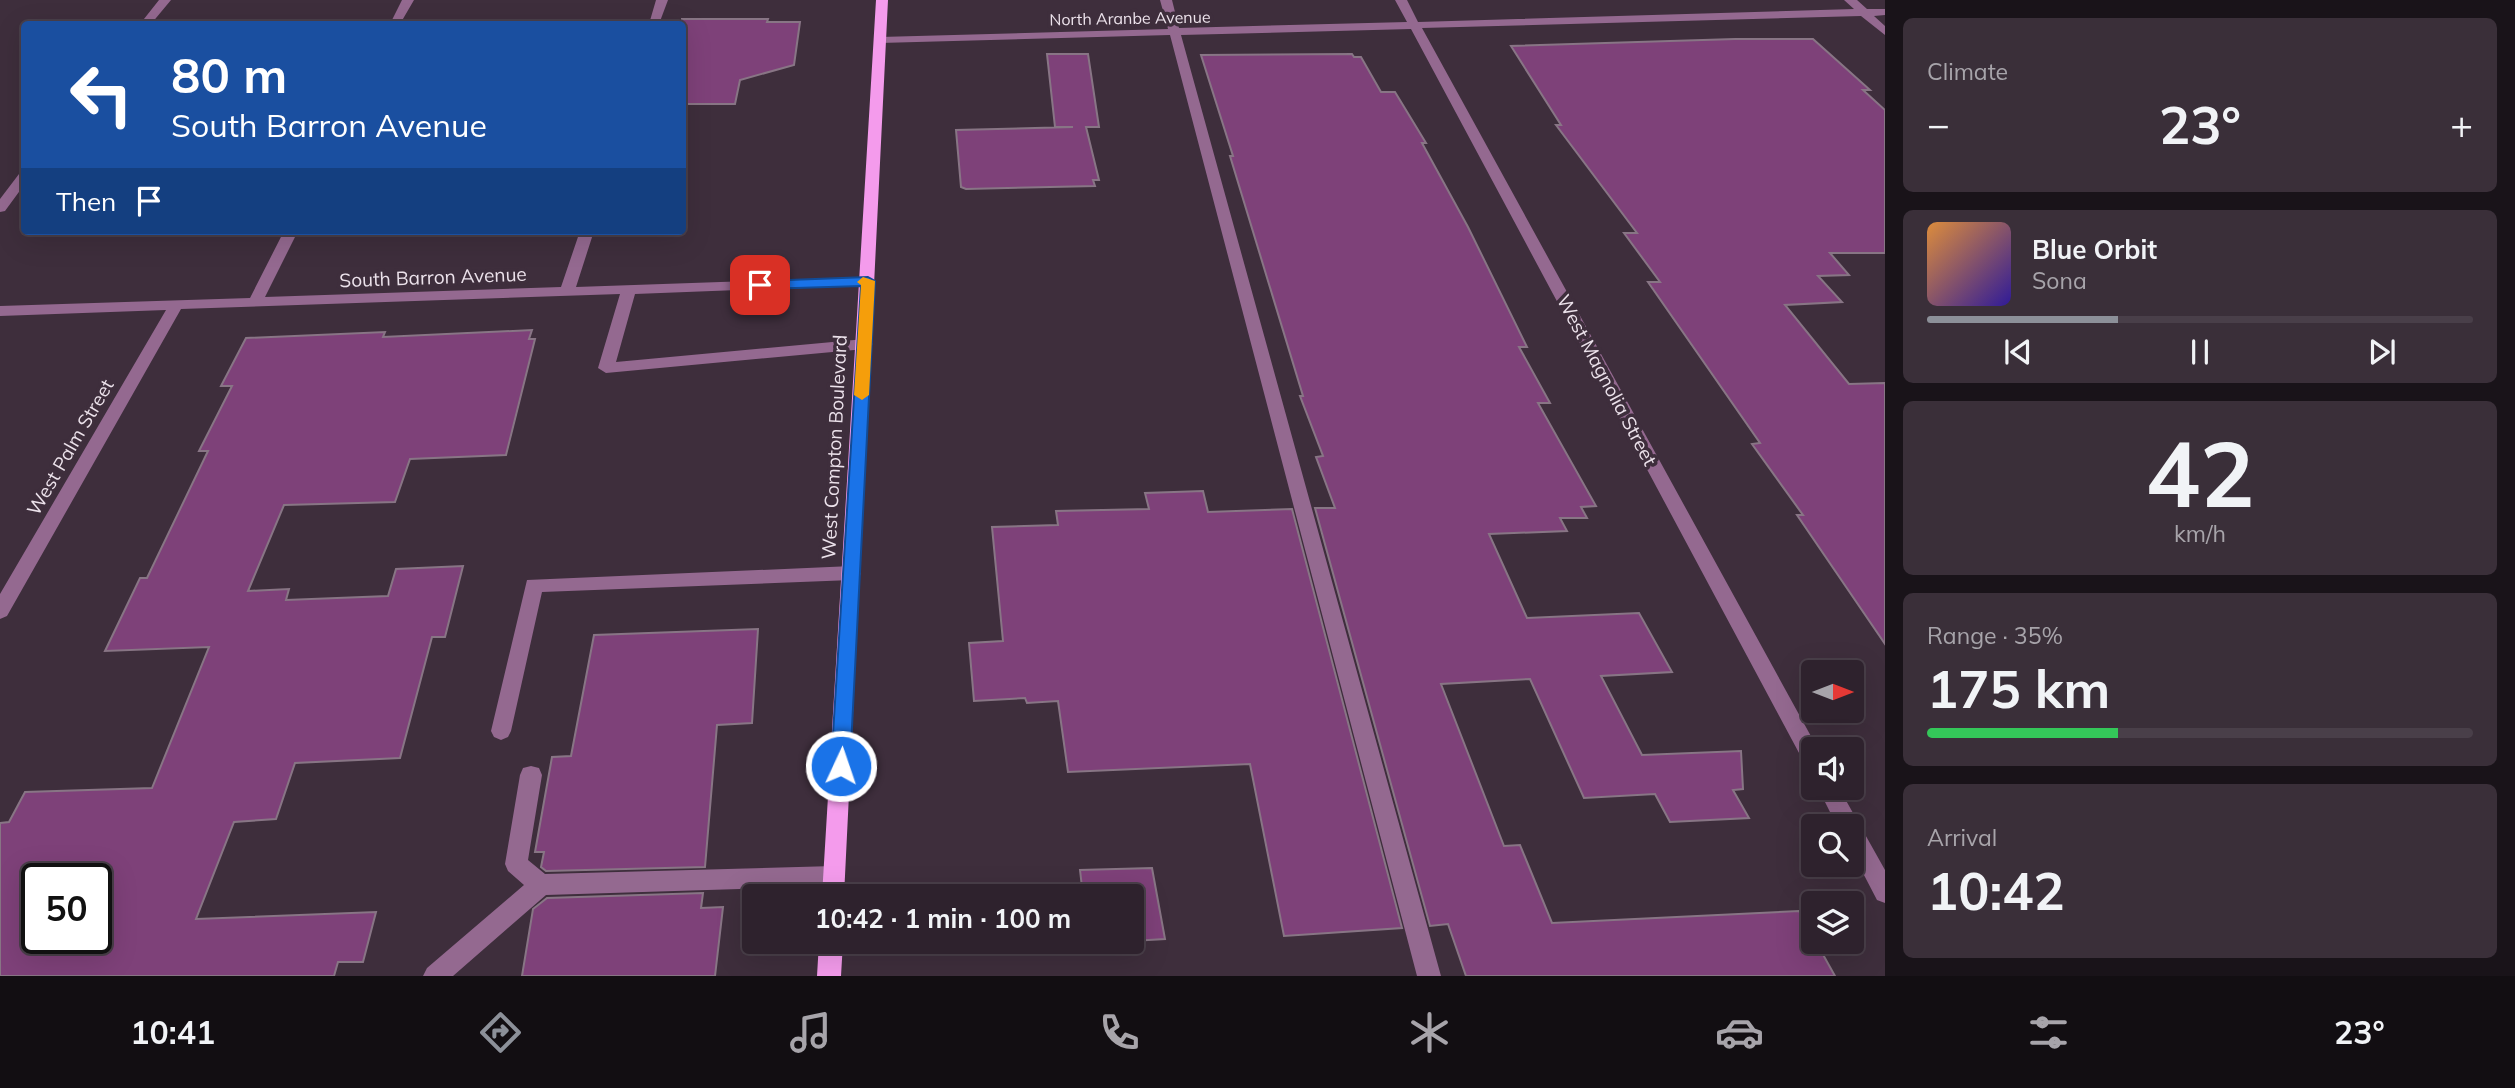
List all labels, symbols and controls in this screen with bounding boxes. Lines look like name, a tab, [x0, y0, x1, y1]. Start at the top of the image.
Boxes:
street label: North Aranbe Avenue	[1049, 7, 1211, 29]
text: 80 m	[171, 44, 287, 105]
icon: left	[56, 49, 147, 140]
text: Climate	[1927, 57, 2008, 86]
text: 23°	[2159, 92, 2241, 157]
text: −	[1927, 100, 1950, 148]
text: +	[2450, 100, 2473, 148]
text: South Barron Avenue	[171, 105, 487, 145]
icon: arrive	[130, 182, 168, 220]
text: Then	[56, 185, 116, 218]
text: Blue Orbit	[2032, 233, 2157, 266]
pin	[730, 255, 790, 315]
street label: South Barron Avenue	[339, 262, 527, 292]
icon: arrive	[741, 266, 779, 304]
text: Sona	[2032, 266, 2087, 295]
street label: West Magnolia Street	[1552, 290, 1662, 470]
icon: previous	[1999, 333, 2037, 371]
icon: pause	[2181, 333, 2219, 371]
icon: next	[2363, 333, 2401, 371]
street label: West Compton Boulevard	[816, 334, 852, 560]
street label: West Palm Street	[21, 374, 119, 519]
text: 42	[2145, 416, 2255, 530]
text: km/h	[2174, 519, 2226, 548]
text: Range · 35%	[1927, 621, 2063, 650]
text: 175 km	[1927, 656, 2110, 721]
north arrow	[1801, 660, 1864, 723]
map controls	[1801, 660, 1864, 954]
position arrow	[804, 729, 878, 803]
button: sound	[1801, 737, 1864, 800]
button: search	[1801, 814, 1864, 877]
text: Arrival	[1927, 823, 1997, 852]
text: 10:42	[1927, 858, 2065, 923]
speed limit sign: 50	[21, 863, 112, 954]
button: layers	[1801, 891, 1864, 954]
text: 10:42 · 1 min · 100 m	[815, 902, 1071, 935]
icon: directions	[476, 1008, 525, 1057]
icon: music	[786, 1008, 835, 1057]
icon: phone	[1095, 1008, 1144, 1057]
icon: climate	[1405, 1008, 1454, 1057]
icon: car	[1715, 1008, 1764, 1057]
icon: filters	[2024, 1008, 2073, 1057]
text: 10:41	[130, 1012, 215, 1052]
text: 23°	[2334, 1012, 2385, 1052]

